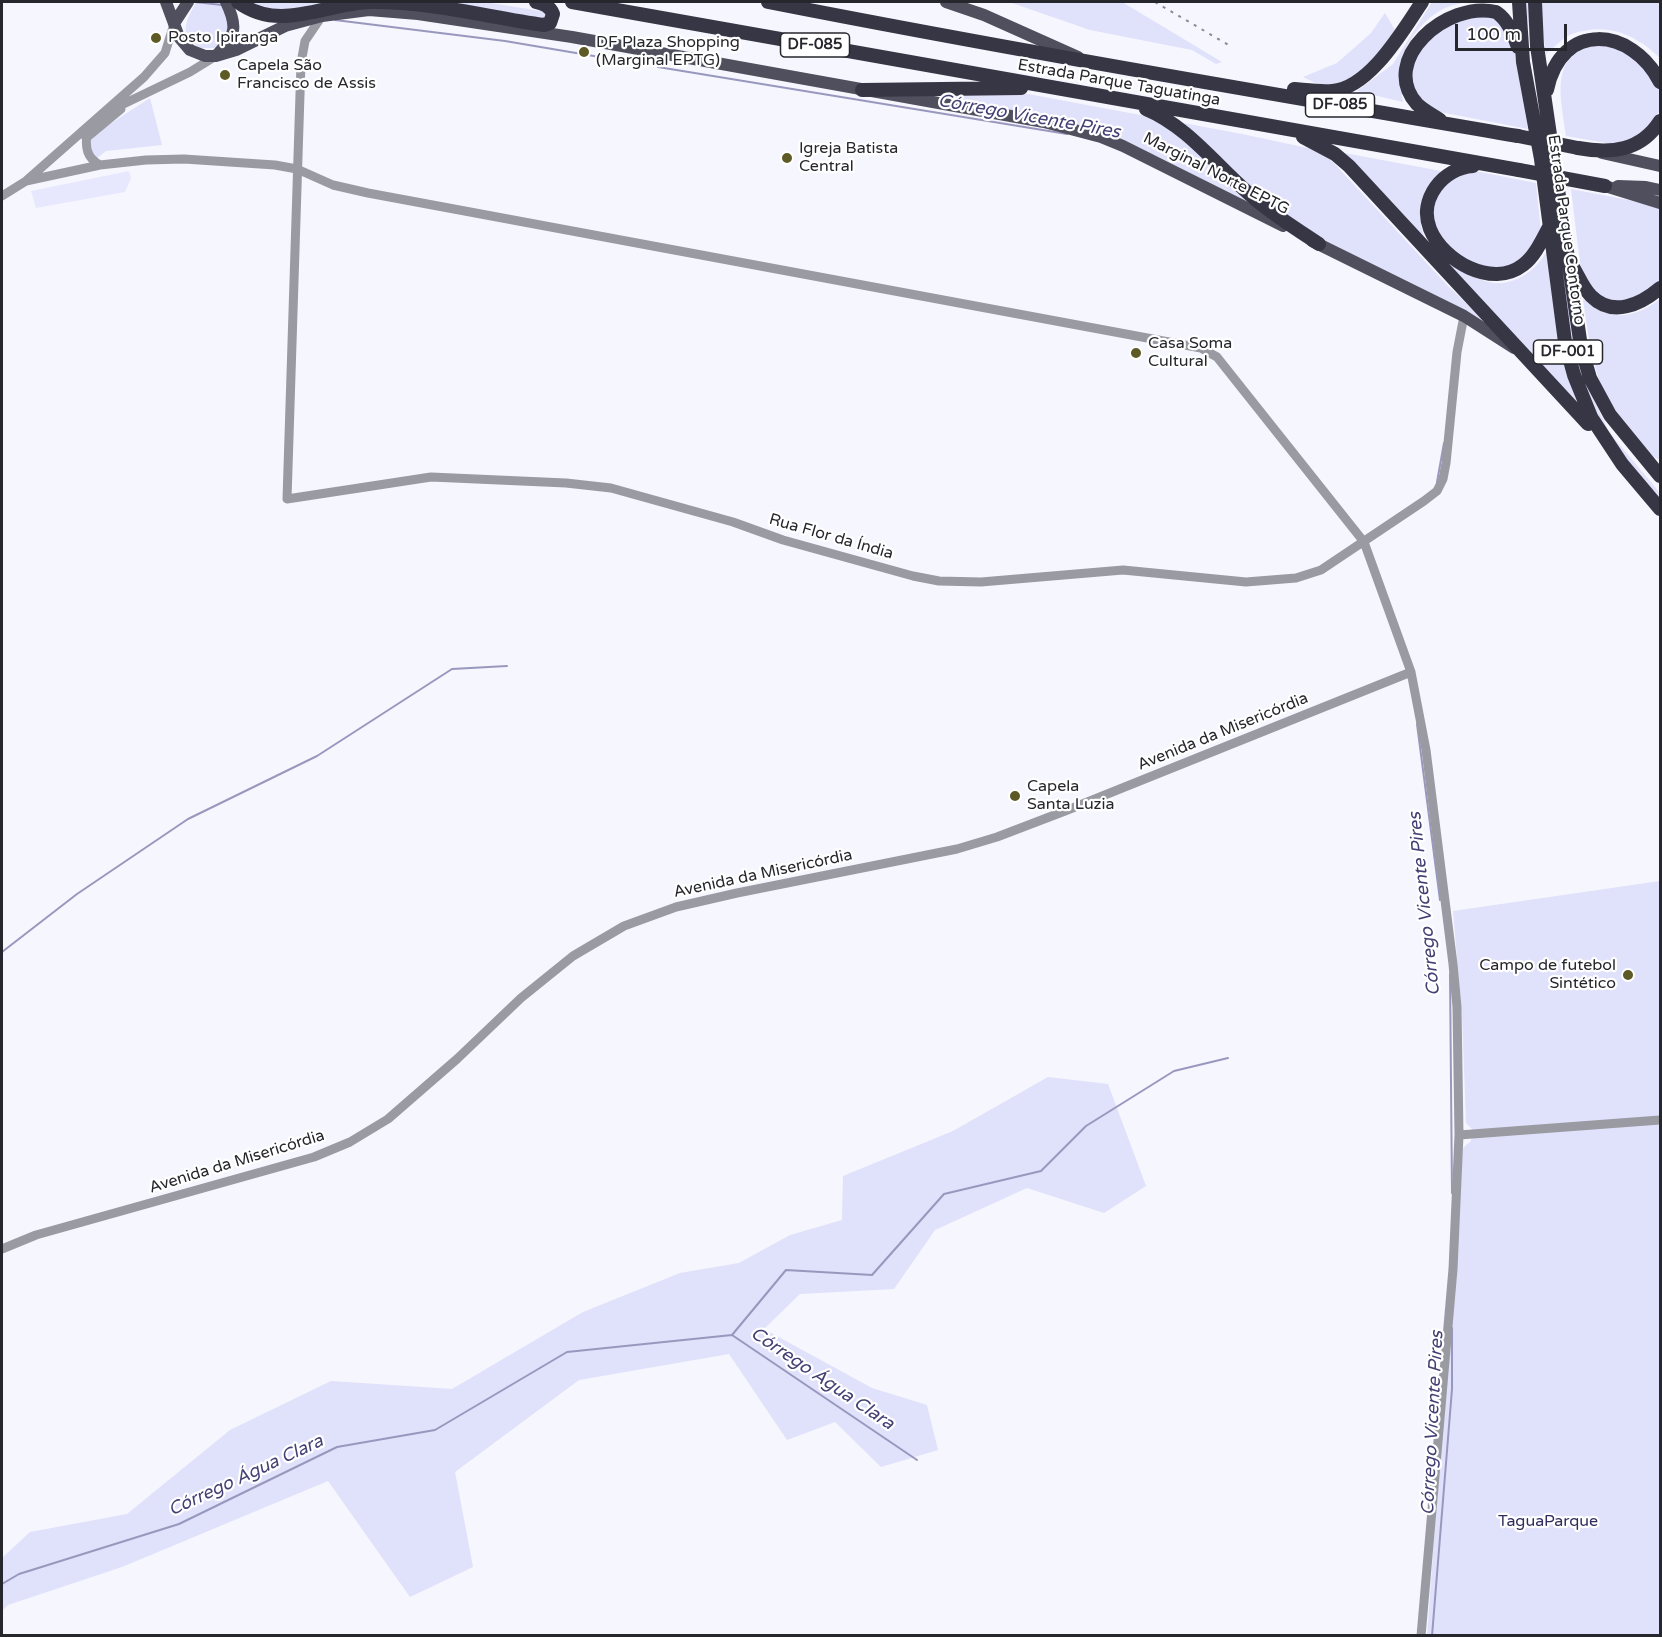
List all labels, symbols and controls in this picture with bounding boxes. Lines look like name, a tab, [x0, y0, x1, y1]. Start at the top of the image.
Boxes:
scale bar	[1458, 12, 1570, 50]
text: 100 m	[1466, 23, 1521, 45]
place label: Posto Ipiranga	[168, 28, 278, 48]
marker: Posto Ipiranga	[149, 31, 163, 45]
place label: DF Plaza Shopping (Marginal EPTG)	[596, 33, 740, 71]
road number: DF-085	[780, 33, 850, 57]
marker: DF Plaza Shopping (Marginal EPTG)	[577, 45, 591, 59]
place label: Capela São Francisco de Assis	[237, 56, 376, 94]
street label: Estrada Parque Taguatinga	[1016, 56, 1222, 110]
marker: Capela São Francisco de Assis	[218, 68, 232, 82]
water label: Córrego Vicente Pires	[936, 90, 1122, 144]
road number: DF-085	[1306, 93, 1374, 117]
street label: Marginal Norte EPTG	[1140, 129, 1292, 219]
street label: Estrada Parque Contorno	[1543, 134, 1589, 326]
place label: Igreja Batista Central	[799, 139, 898, 177]
marker: Igreja Batista Central	[780, 151, 794, 165]
place label: Casa Soma Cultural	[1148, 334, 1232, 372]
road number: DF-001	[1534, 340, 1602, 364]
marker: Casa Soma Cultural	[1129, 346, 1143, 360]
street label: Rua Flor da Índia	[767, 510, 895, 564]
street label: Avenida da Misericórdia	[1135, 689, 1311, 775]
place label: Capela Santa Luzia	[1027, 777, 1115, 815]
marker: Capela Santa Luzia	[1008, 789, 1022, 803]
water label: Córrego Vicente Pires	[1405, 811, 1445, 997]
street label: Avenida da Misericórdia	[672, 846, 854, 902]
place label: Campo de futebol Sintético	[1479, 956, 1616, 994]
marker: Campo de futebol Sintético	[1621, 968, 1635, 982]
street label: Avenida da Misericórdia	[147, 1126, 327, 1198]
water label: Córrego Água Clara	[746, 1323, 898, 1435]
water label: Córrego Vicente Pires	[1417, 1330, 1449, 1516]
water label: Córrego Água Clara	[165, 1431, 327, 1521]
park label: TaguaParque	[1498, 1512, 1598, 1532]

